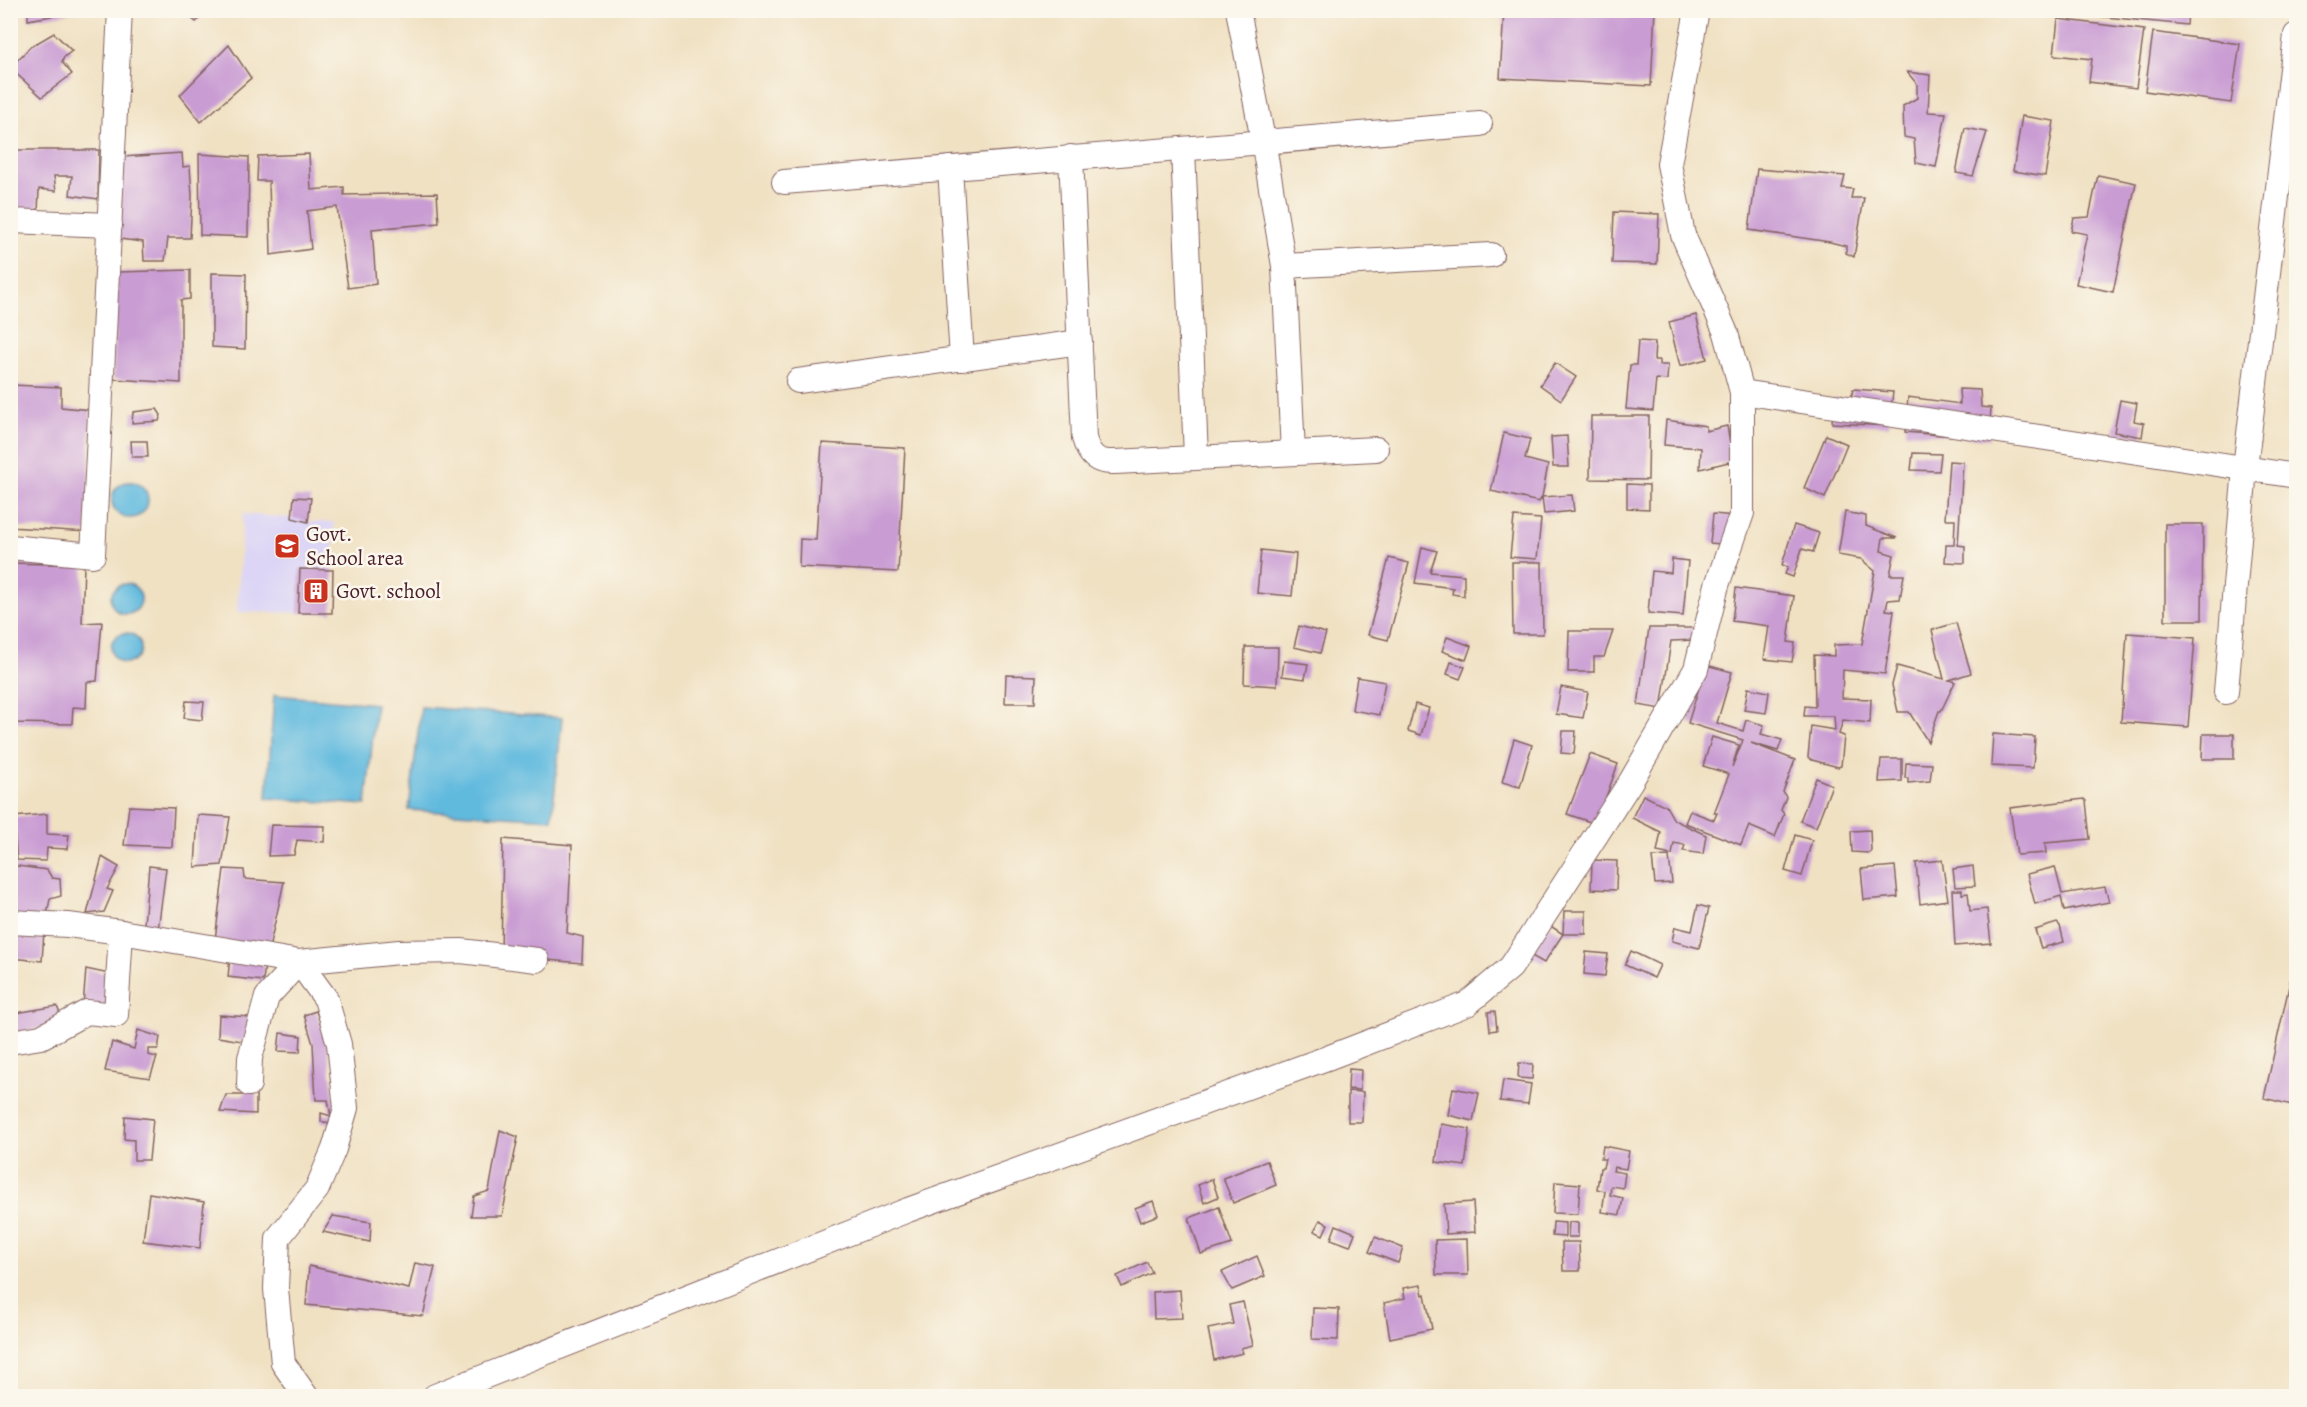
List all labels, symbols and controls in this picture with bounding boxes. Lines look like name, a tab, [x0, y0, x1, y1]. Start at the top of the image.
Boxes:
place label: Govt. School area	[306, 520, 404, 572]
school or university icon: Govt. School area	[272, 531, 302, 561]
building icon: Govt. school	[301, 576, 331, 606]
place label: Govt. school	[336, 577, 441, 605]

